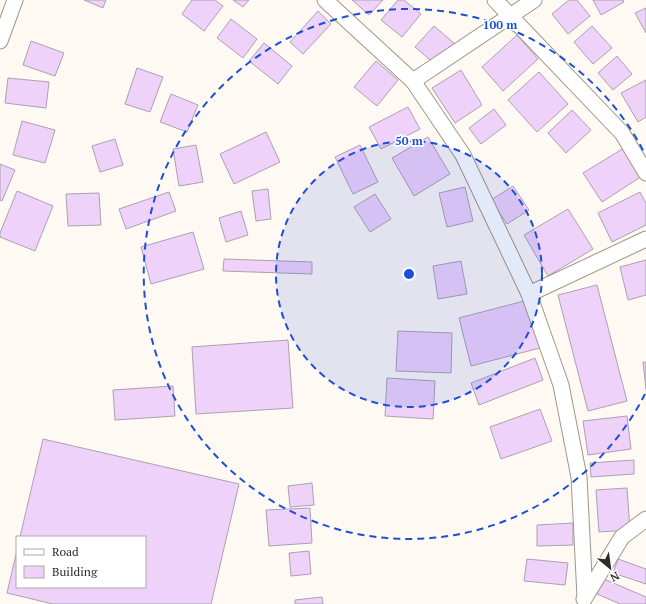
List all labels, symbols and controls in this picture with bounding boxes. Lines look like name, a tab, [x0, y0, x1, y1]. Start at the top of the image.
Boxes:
text: 100 m	[483, 17, 517, 32]
text: 50 m	[395, 133, 423, 148]
centre of rings	[402, 267, 416, 281]
legend	[16, 536, 146, 588]
text: Road	[52, 544, 79, 559]
north arrow	[590, 548, 630, 588]
text: Building	[52, 564, 98, 579]
text: N	[607, 569, 622, 585]

